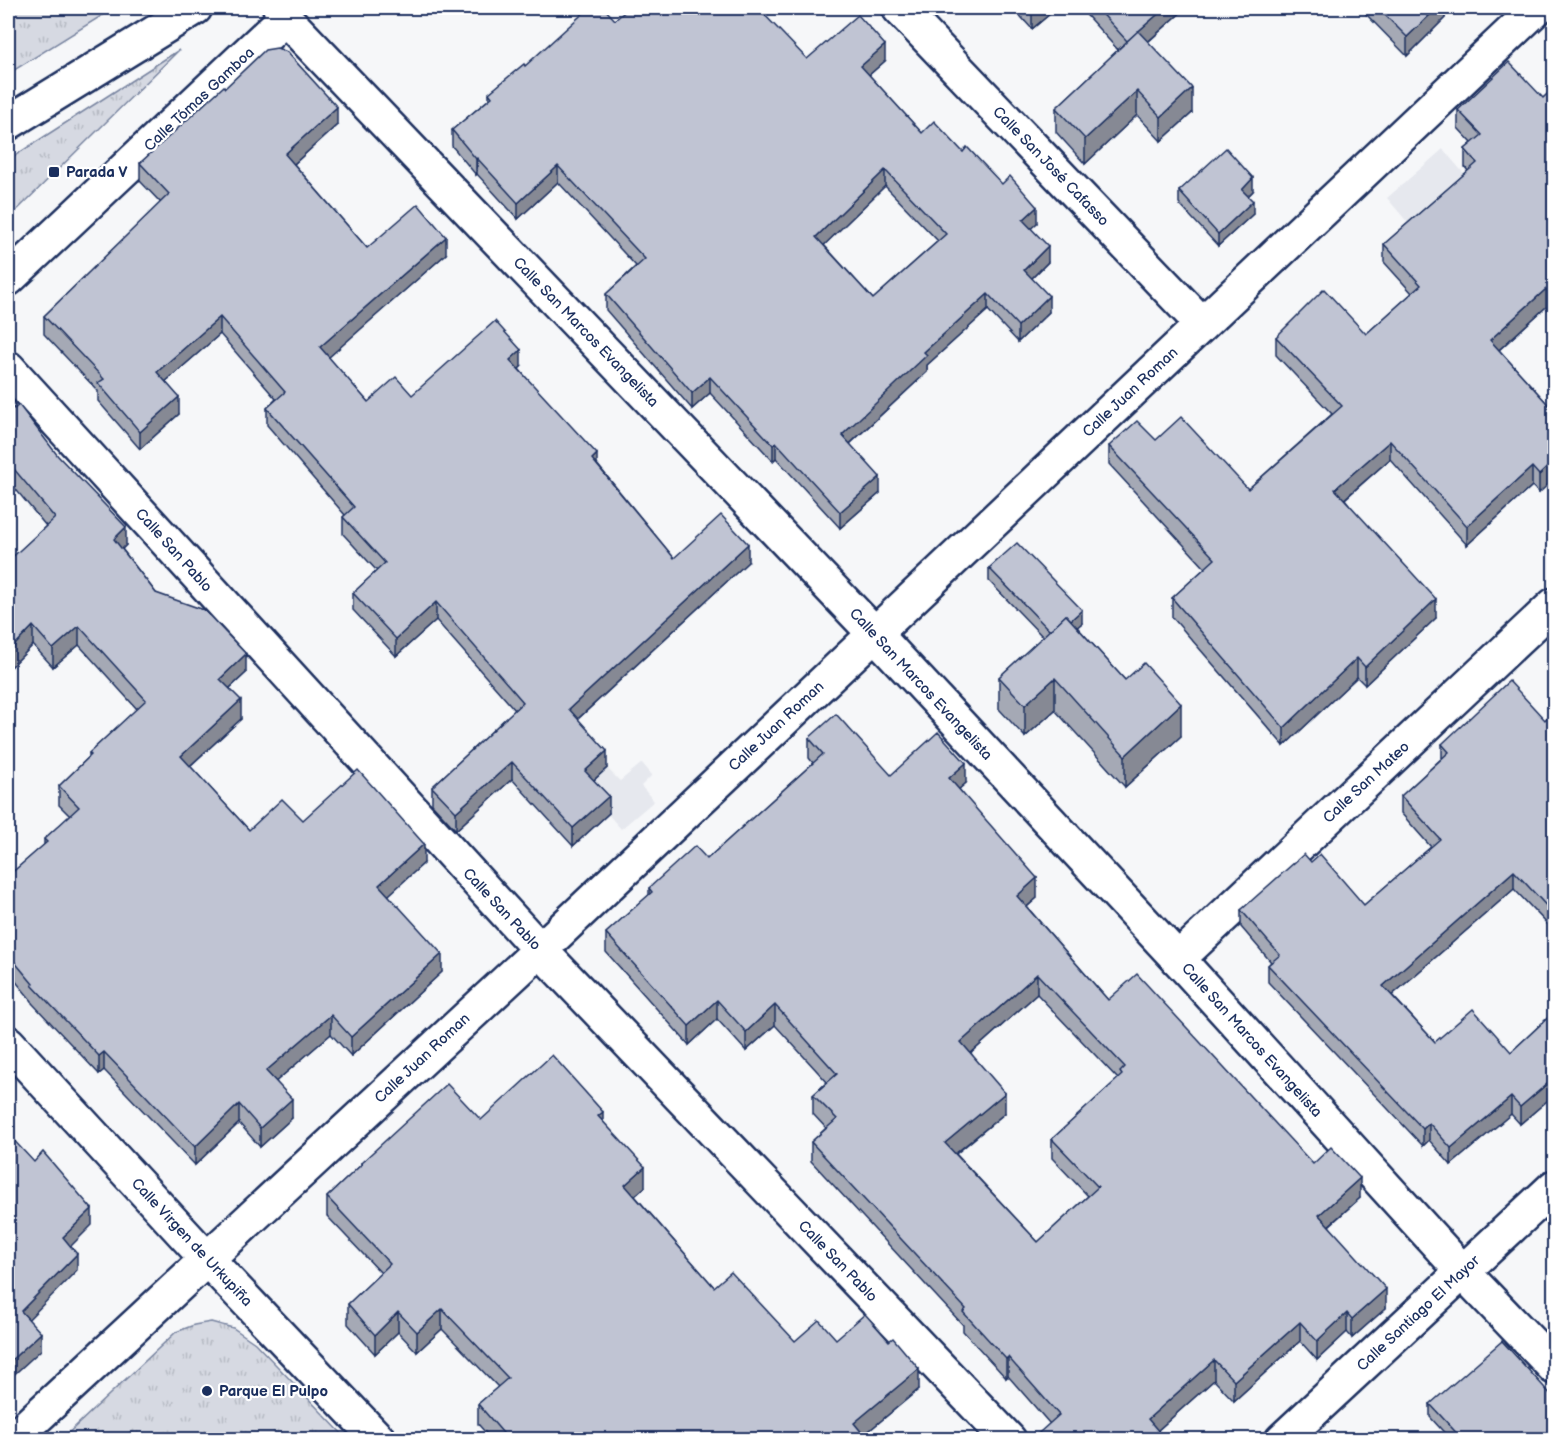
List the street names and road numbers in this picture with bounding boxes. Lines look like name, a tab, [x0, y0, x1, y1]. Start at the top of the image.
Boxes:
street label: Calle Tómas Gamboa	[140, 43, 259, 156]
street label: Calle San José Cafasso	[988, 102, 1113, 230]
street label: Calle San Marcos Evangelista	[509, 253, 662, 411]
street label: Calle Juan Roman	[1079, 343, 1182, 441]
street label: Calle San Pablo	[131, 505, 216, 596]
street label: Calle San Marcos Evangelista	[845, 604, 996, 764]
street label: Calle Juan Roman	[725, 677, 828, 775]
street label: Calle San Mateo	[1319, 737, 1414, 827]
street label: Calle San Pablo	[459, 864, 545, 955]
street label: Calle San Marcos Evangelista	[1177, 959, 1326, 1122]
street label: Calle Juan Roman	[371, 1009, 474, 1107]
street label: Calle Virgen de Urkupiña	[127, 1174, 256, 1311]
street label: Calle San Pablo	[794, 1217, 881, 1306]
street label: Calle Santiago El Mayor	[1353, 1251, 1484, 1375]

